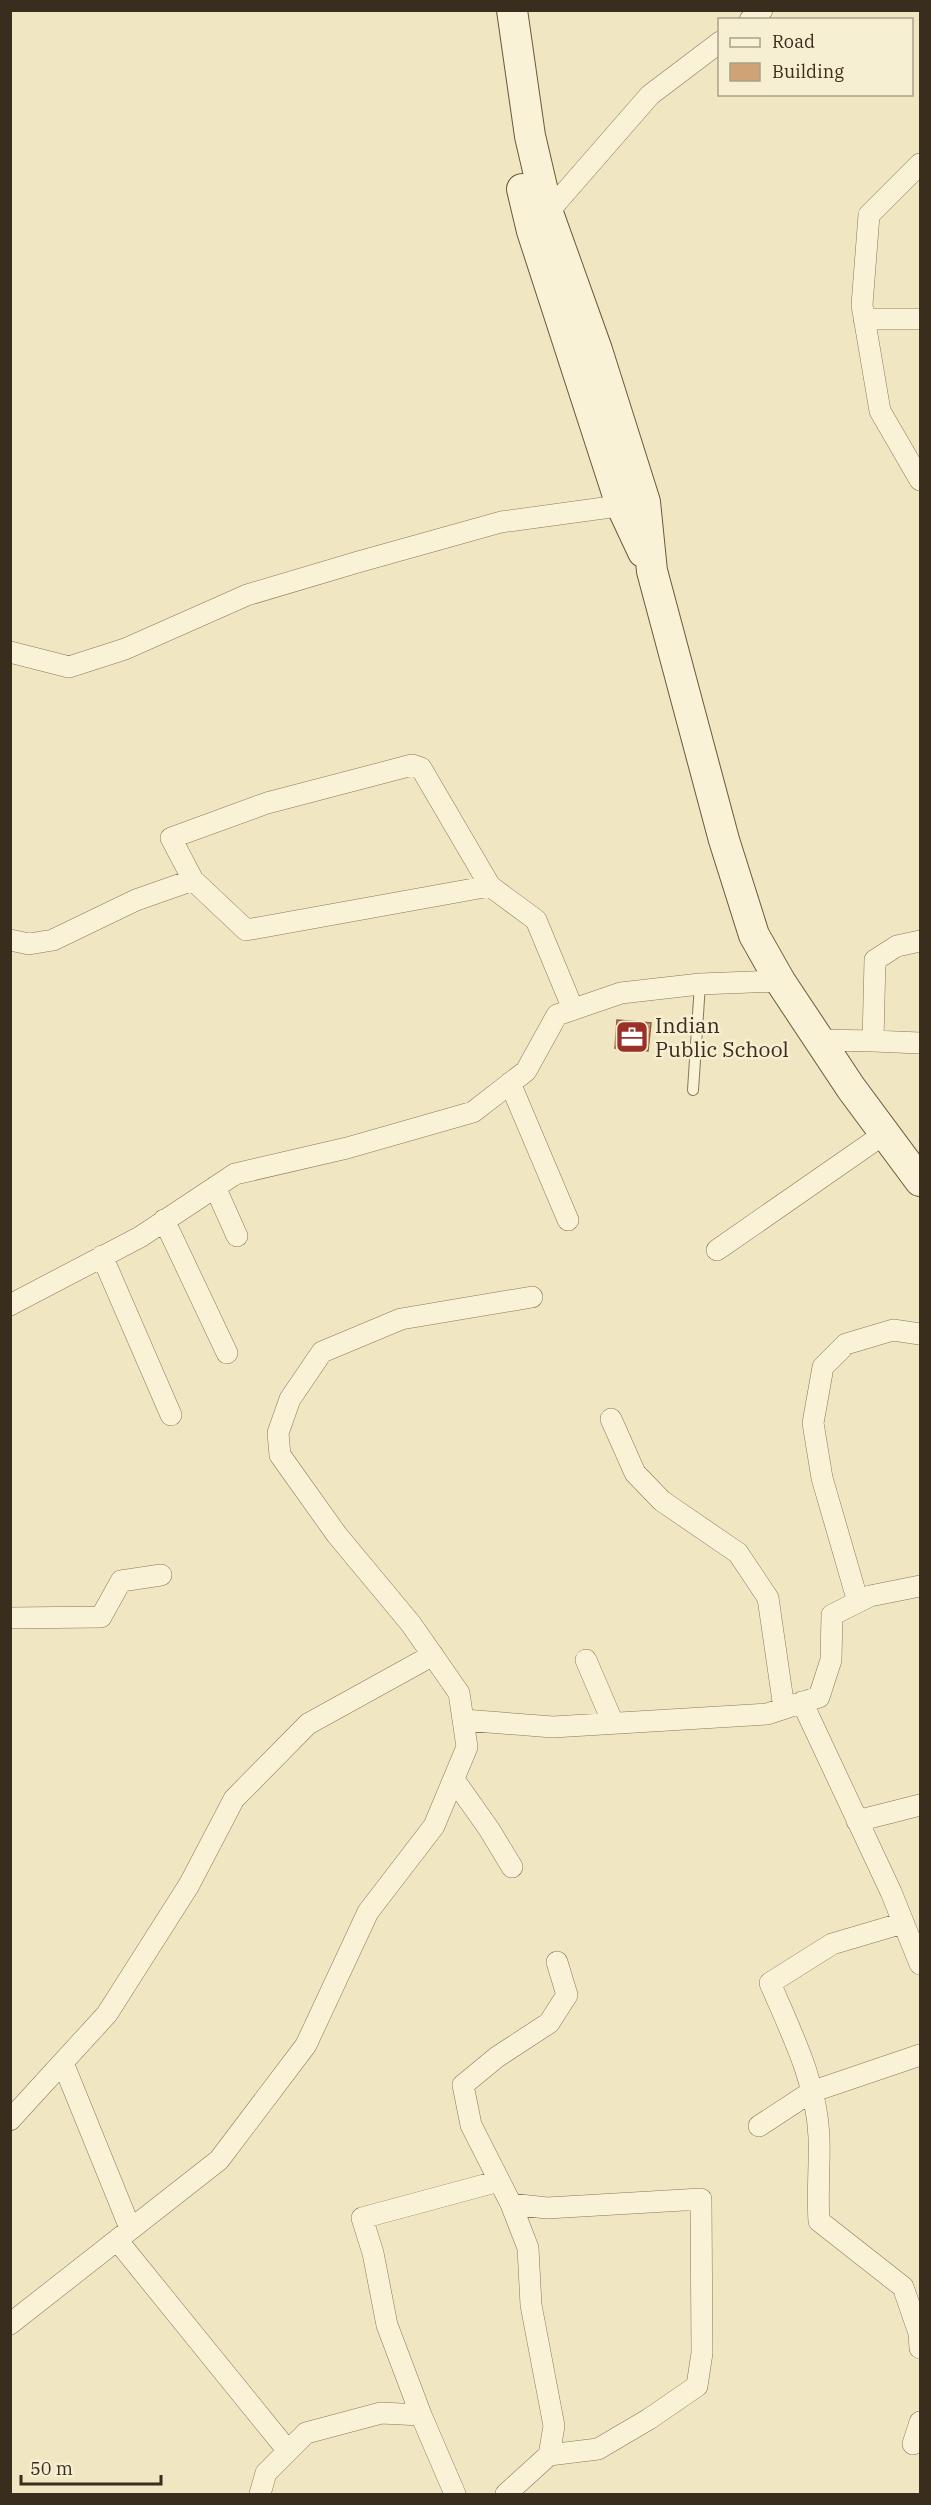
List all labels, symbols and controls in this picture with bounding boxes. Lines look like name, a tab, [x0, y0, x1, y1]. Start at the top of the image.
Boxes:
legend	[718, 18, 913, 96]
text: Road	[772, 30, 815, 53]
text: Building	[772, 60, 844, 83]
place label: Indian Public School	[655, 1011, 789, 1063]
office icon: Indian Public School	[614, 1019, 650, 1055]
scale bar	[21, 2448, 160, 2486]
text: 50 m	[30, 2457, 73, 2480]

